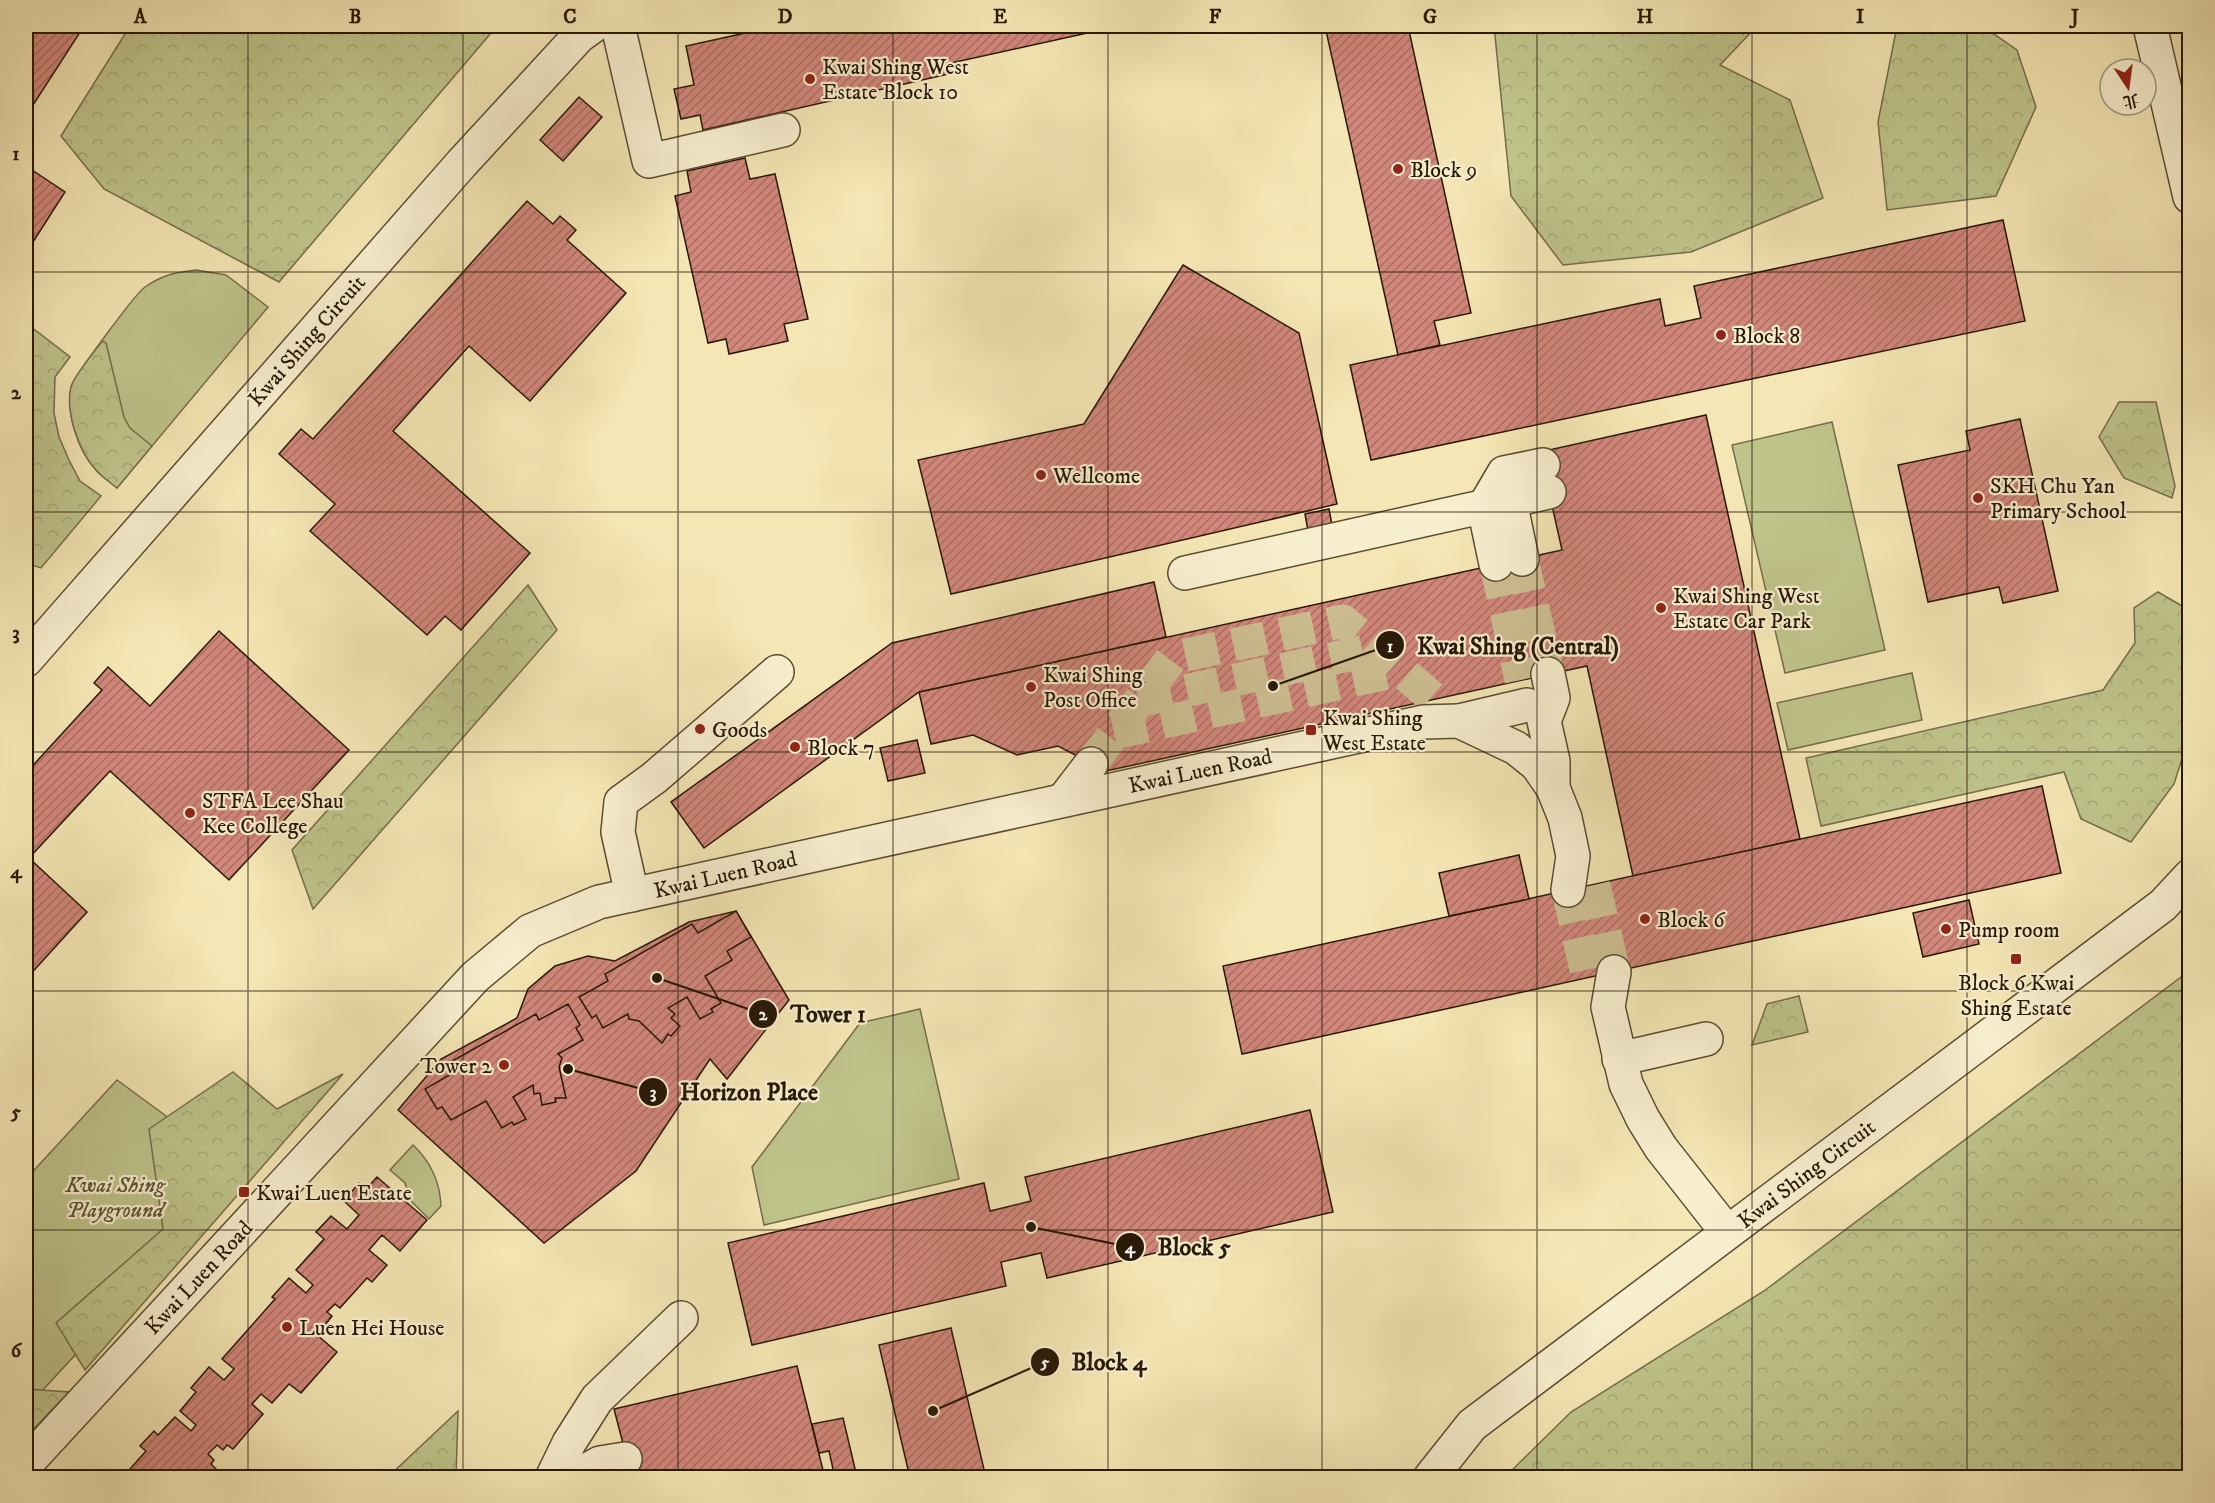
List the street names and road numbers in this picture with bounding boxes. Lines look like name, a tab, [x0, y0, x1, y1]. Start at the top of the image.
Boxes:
street label: Kwai Shing Circuit	[243, 270, 372, 412]
street label: Kwai Luen Road	[1126, 743, 1275, 800]
street label: Kwai Luen Road	[651, 846, 799, 905]
street label: Kwai Shing Circuit	[1733, 1114, 1881, 1235]
street label: Kwai Luen Road	[139, 1215, 259, 1341]

